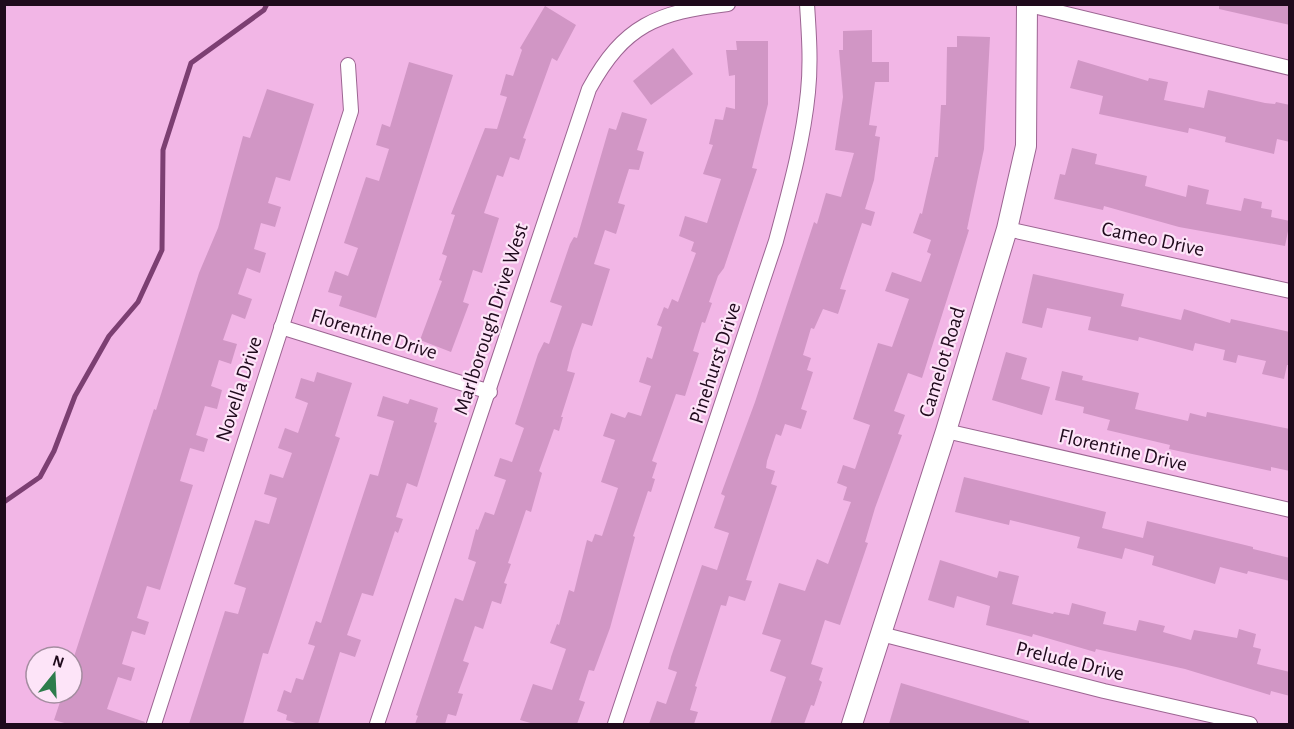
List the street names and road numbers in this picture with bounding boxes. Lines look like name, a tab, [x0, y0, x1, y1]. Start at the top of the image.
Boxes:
street label: Cameo Drive	[1100, 218, 1206, 260]
street label: Marlborough Drive West	[450, 220, 532, 417]
street label: Pinehurst Drive	[685, 300, 745, 426]
street label: Camelot Road	[915, 304, 969, 420]
street label: Florentine Drive	[308, 305, 440, 363]
street label: Novella Drive	[212, 334, 266, 444]
street label: Florentine Drive	[1057, 425, 1189, 475]
street label: Prelude Drive	[1014, 637, 1126, 685]

